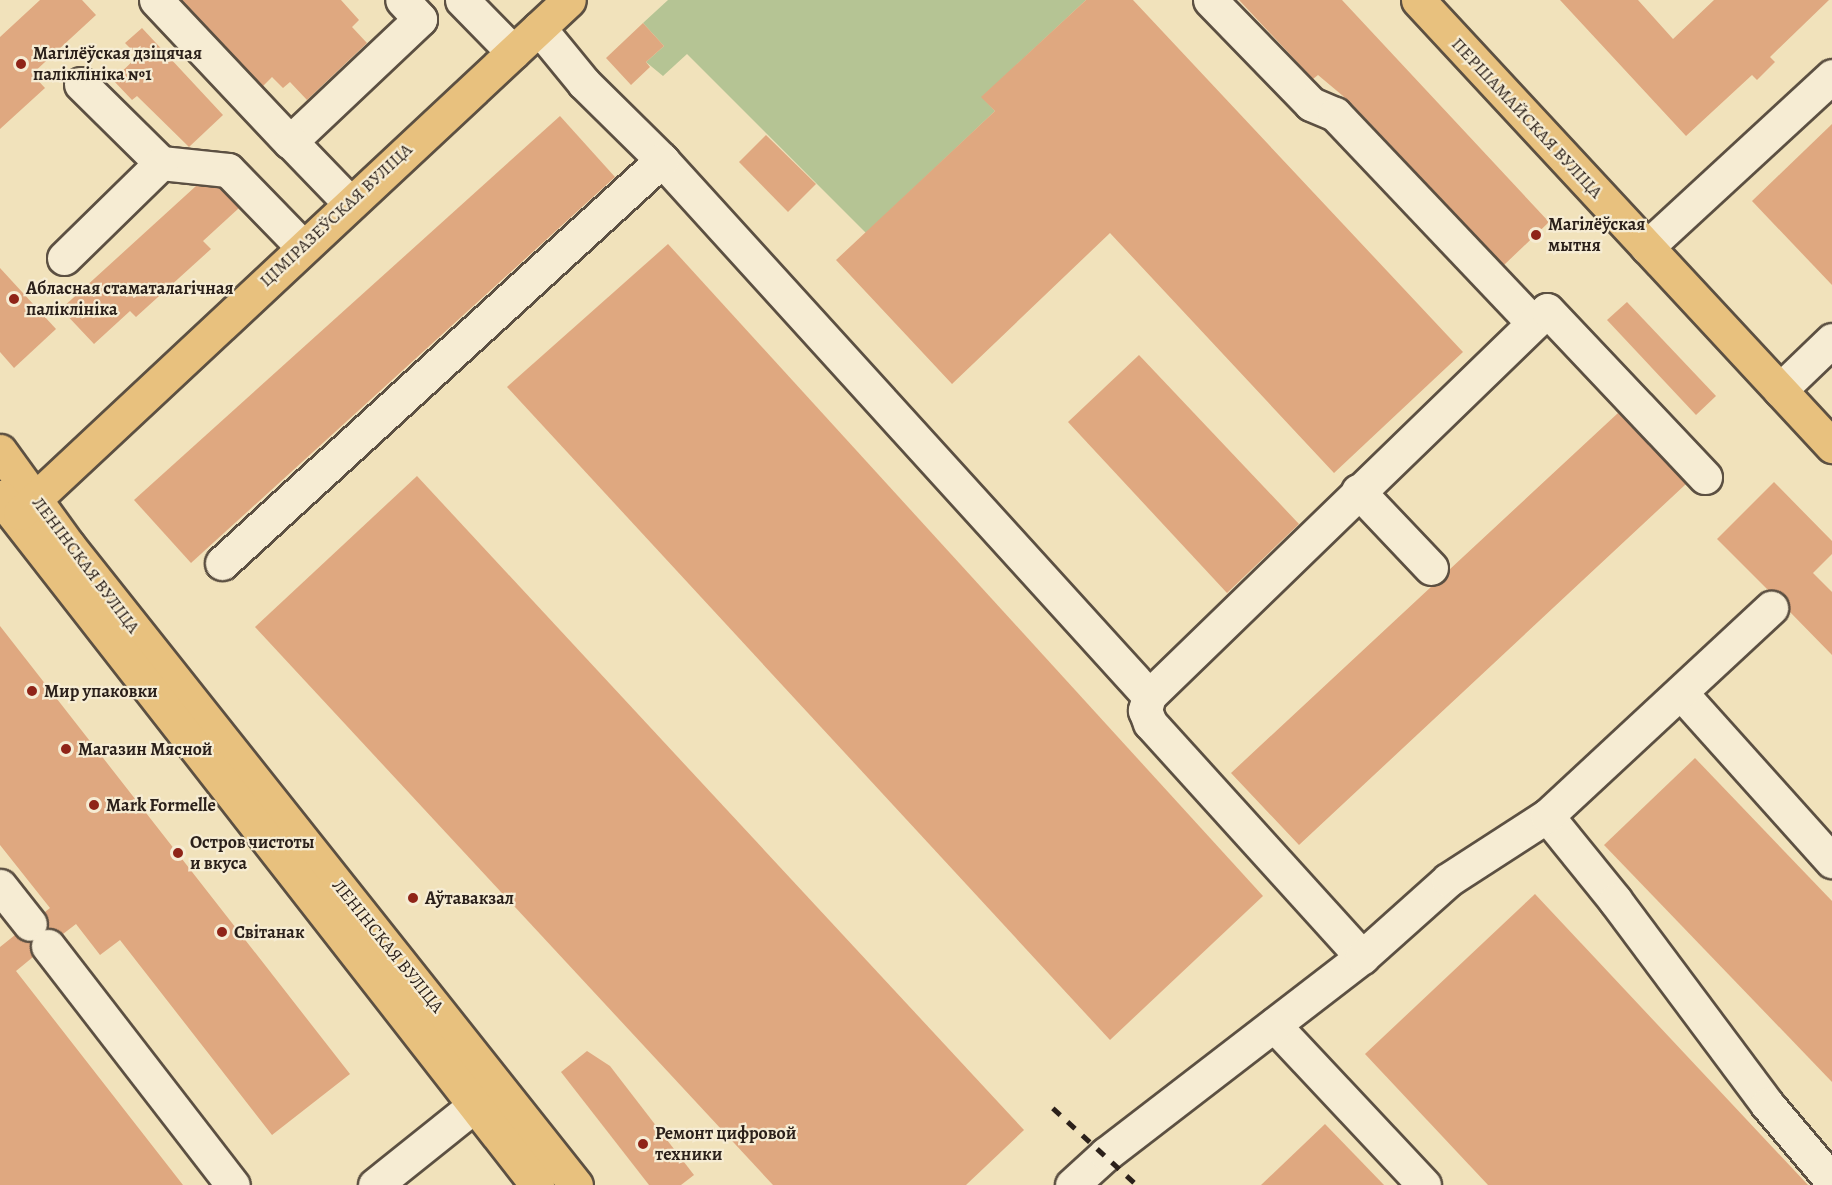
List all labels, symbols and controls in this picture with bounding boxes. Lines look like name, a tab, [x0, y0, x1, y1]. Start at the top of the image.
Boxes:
street label: ПЕРШАМАЙСКАЯ ВУЛІЦА	[1447, 33, 1607, 203]
place label: Магілёўская дзіцячая паліклініка №1	[33, 43, 202, 86]
marker: Магілёўская дзіцячая паліклініка №1	[14, 57, 28, 71]
street label: ЦІМІРАЗЕЎСКАЯ ВУЛІЦА	[255, 139, 417, 291]
place label: Магілёўская мытня	[1548, 214, 1645, 256]
marker: Магілёўская мытня	[1529, 228, 1543, 242]
place label: Абласная стаматалагічная паліклініка	[26, 278, 234, 320]
marker: Абласная стаматалагічная паліклініка	[7, 292, 21, 306]
street label: ЛЕНІНСКАЯ ВУЛІЦА	[28, 492, 144, 638]
place label: Мир упаковки	[44, 680, 158, 702]
marker: Мир упаковки	[25, 684, 39, 698]
place label: Магазин Мясной	[78, 738, 213, 760]
marker: Магазин Мясной	[59, 742, 73, 756]
place label: Mark Formelle	[106, 794, 216, 816]
marker: Mark Formelle	[87, 798, 101, 812]
place label: Остров чистоты и вкуса	[190, 832, 315, 874]
marker: Остров чистоты и вкуса	[171, 846, 185, 860]
street label: ЛЕНІНСКАЯ ВУЛІЦА	[328, 875, 448, 1017]
place label: Аўтавакзал	[425, 887, 514, 909]
marker: Аўтавакзал	[406, 891, 420, 905]
place label: Світанак	[234, 921, 305, 943]
marker: Світанак	[215, 925, 229, 939]
place label: Ремонт цифровой техники	[655, 1123, 796, 1166]
marker: Ремонт цифровой техники	[636, 1137, 650, 1151]

